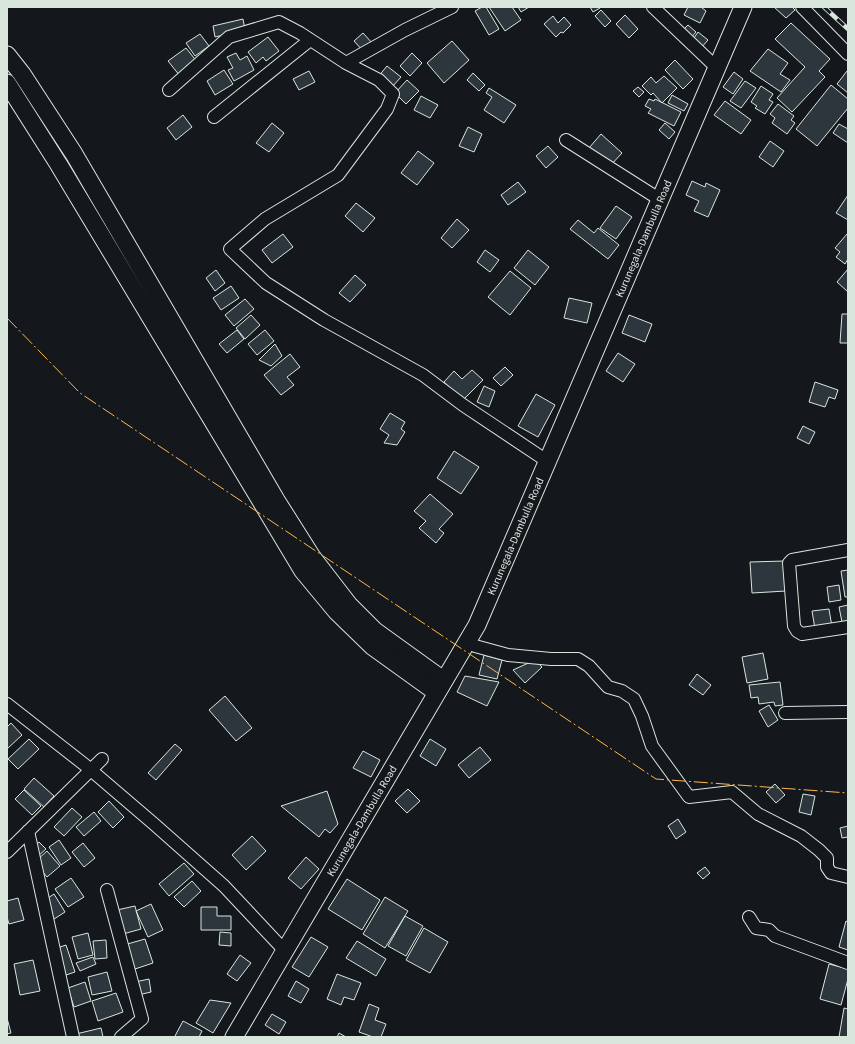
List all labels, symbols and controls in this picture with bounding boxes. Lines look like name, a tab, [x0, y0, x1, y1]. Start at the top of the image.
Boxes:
street label: Kurunegala-Dambulla Road	[611, 177, 675, 300]
street label: Kurunegala-Dambulla Road	[483, 475, 547, 597]
street label: Kurunegala-Dambulla Road	[323, 762, 400, 879]

